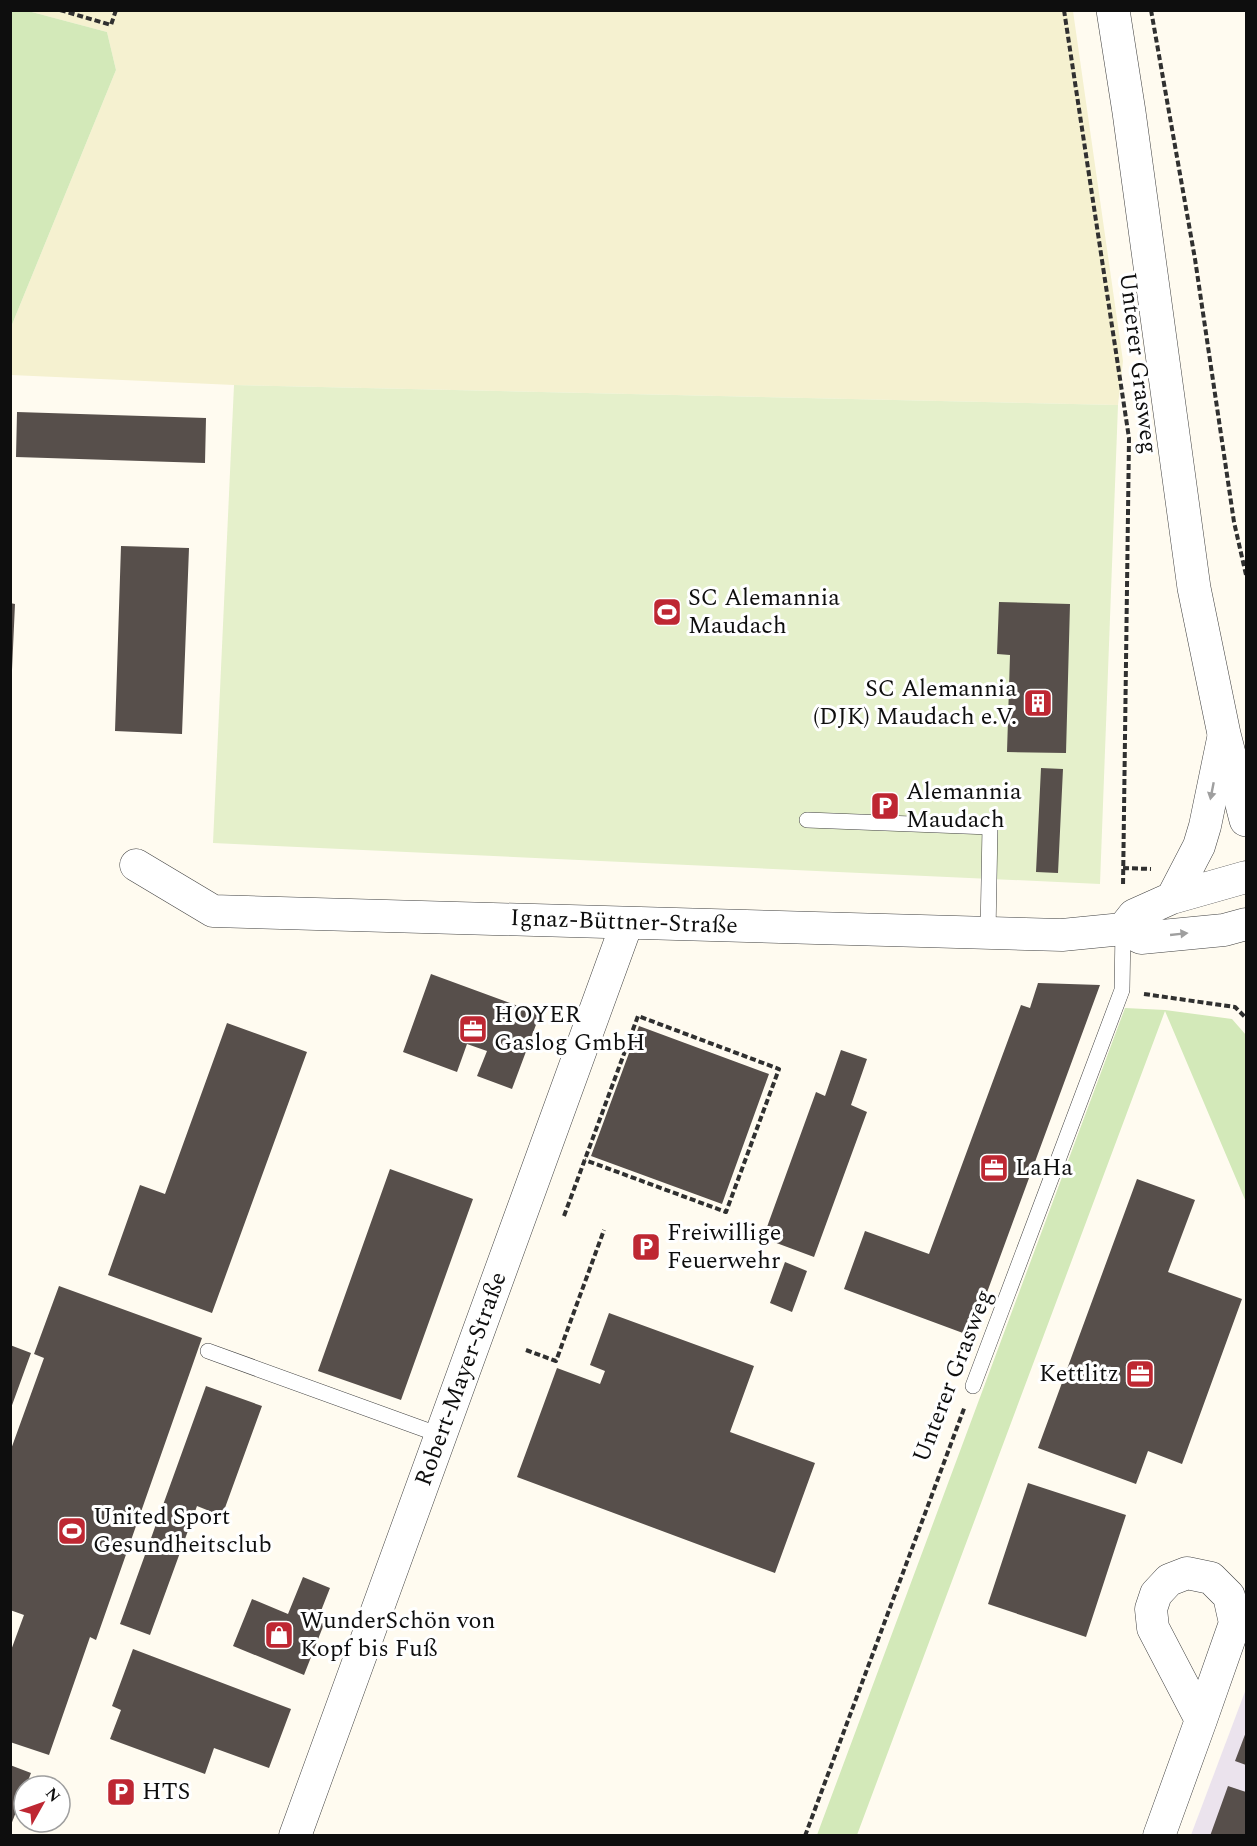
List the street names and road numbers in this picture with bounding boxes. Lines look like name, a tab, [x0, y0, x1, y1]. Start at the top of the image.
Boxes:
street label: Unterer Grasweg	[1109, 270, 1167, 456]
street label: Ignaz-Büttner-Straße	[510, 900, 738, 944]
street label: Robert-Mayer-Straße	[405, 1267, 517, 1491]
street label: Unterer Grasweg	[903, 1284, 1003, 1468]

